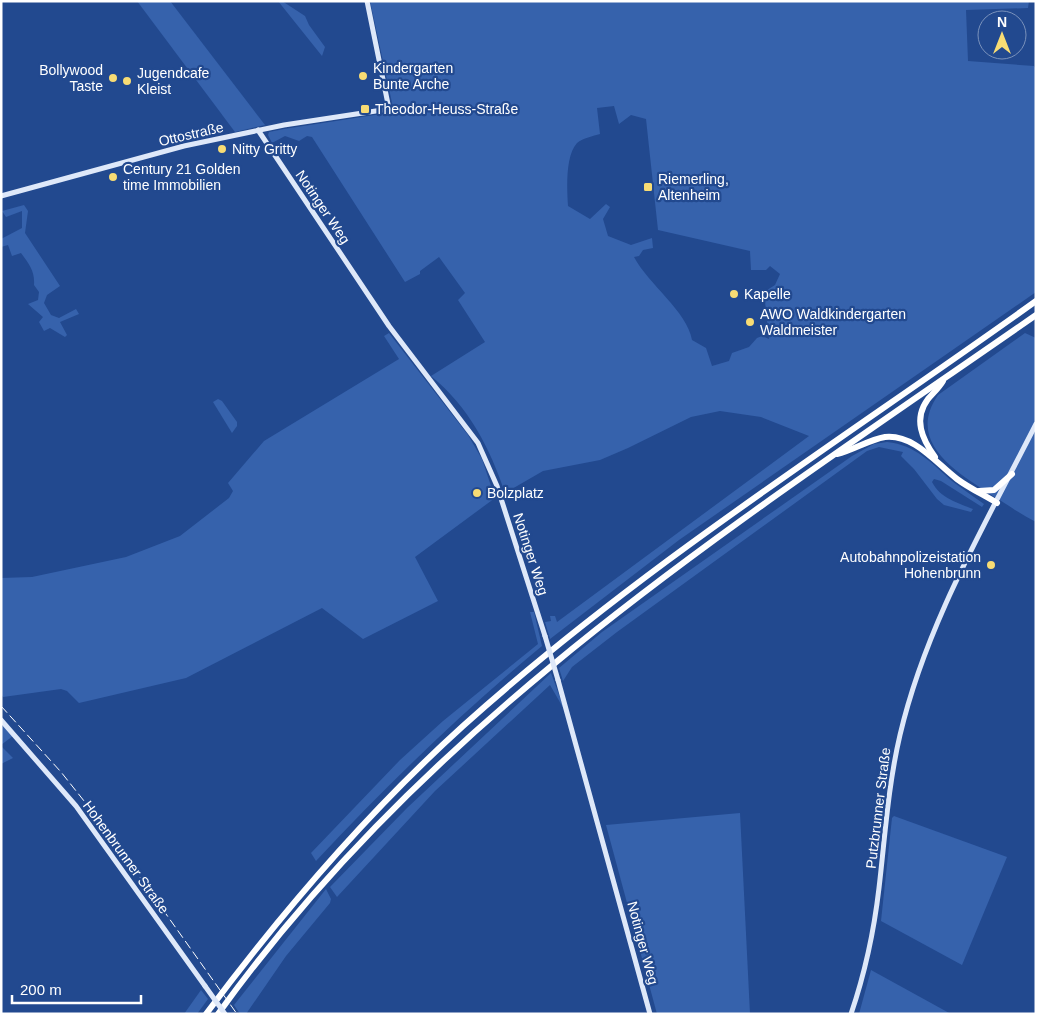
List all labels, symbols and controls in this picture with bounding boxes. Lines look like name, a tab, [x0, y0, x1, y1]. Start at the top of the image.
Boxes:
north arrow	[977, 10, 1027, 60]
text: N	[997, 14, 1007, 30]
place label: Kindergarten Bunte Arche	[373, 60, 453, 92]
place label: Bollywood Taste	[39, 62, 103, 94]
place label: Jugendcafe Kleist	[137, 65, 210, 97]
marker: Kindergarten Bunte Arche	[357, 70, 369, 82]
marker: Bollywood Taste	[107, 72, 119, 84]
marker: Jugendcafe Kleist	[121, 75, 133, 87]
place label: Theodor-Heuss-Straße	[375, 101, 518, 117]
marker: Theodor-Heuss-Straße	[359, 103, 371, 115]
street label: Ottostraße	[157, 119, 225, 149]
place label: Nitty Gritty	[232, 141, 297, 157]
marker: Nitty Gritty	[216, 143, 228, 155]
place label: Century 21 Golden time Immobilien	[123, 161, 241, 193]
street label: Notinger Weg	[293, 167, 353, 247]
marker: Century 21 Golden time Immobilien	[107, 171, 119, 183]
place label: Riemerling, Altenheim	[658, 171, 729, 203]
marker: Riemerling, Altenheim	[642, 181, 654, 193]
place label: Kapelle	[744, 286, 791, 302]
marker: Kapelle	[728, 288, 740, 300]
place label: AWO Waldkindergarten Waldmeister	[760, 306, 906, 338]
marker: AWO Waldkindergarten Waldmeister	[744, 316, 756, 328]
place label: Bolzplatz	[487, 485, 544, 501]
marker: Bolzplatz	[471, 487, 483, 499]
street label: Notinger Weg	[510, 511, 552, 597]
place label: Autobahnpolizeistation Hohenbrunn	[840, 549, 981, 581]
marker: Autobahnpolizeistation Hohenbrunn	[985, 559, 997, 571]
street label: Putzbrunner Straße	[863, 746, 893, 870]
street label: Hohenbrunner Straße	[80, 798, 172, 917]
street label: Notinger Weg	[624, 900, 662, 986]
scale bar	[12, 972, 141, 1004]
text: 200 m	[20, 981, 62, 998]

